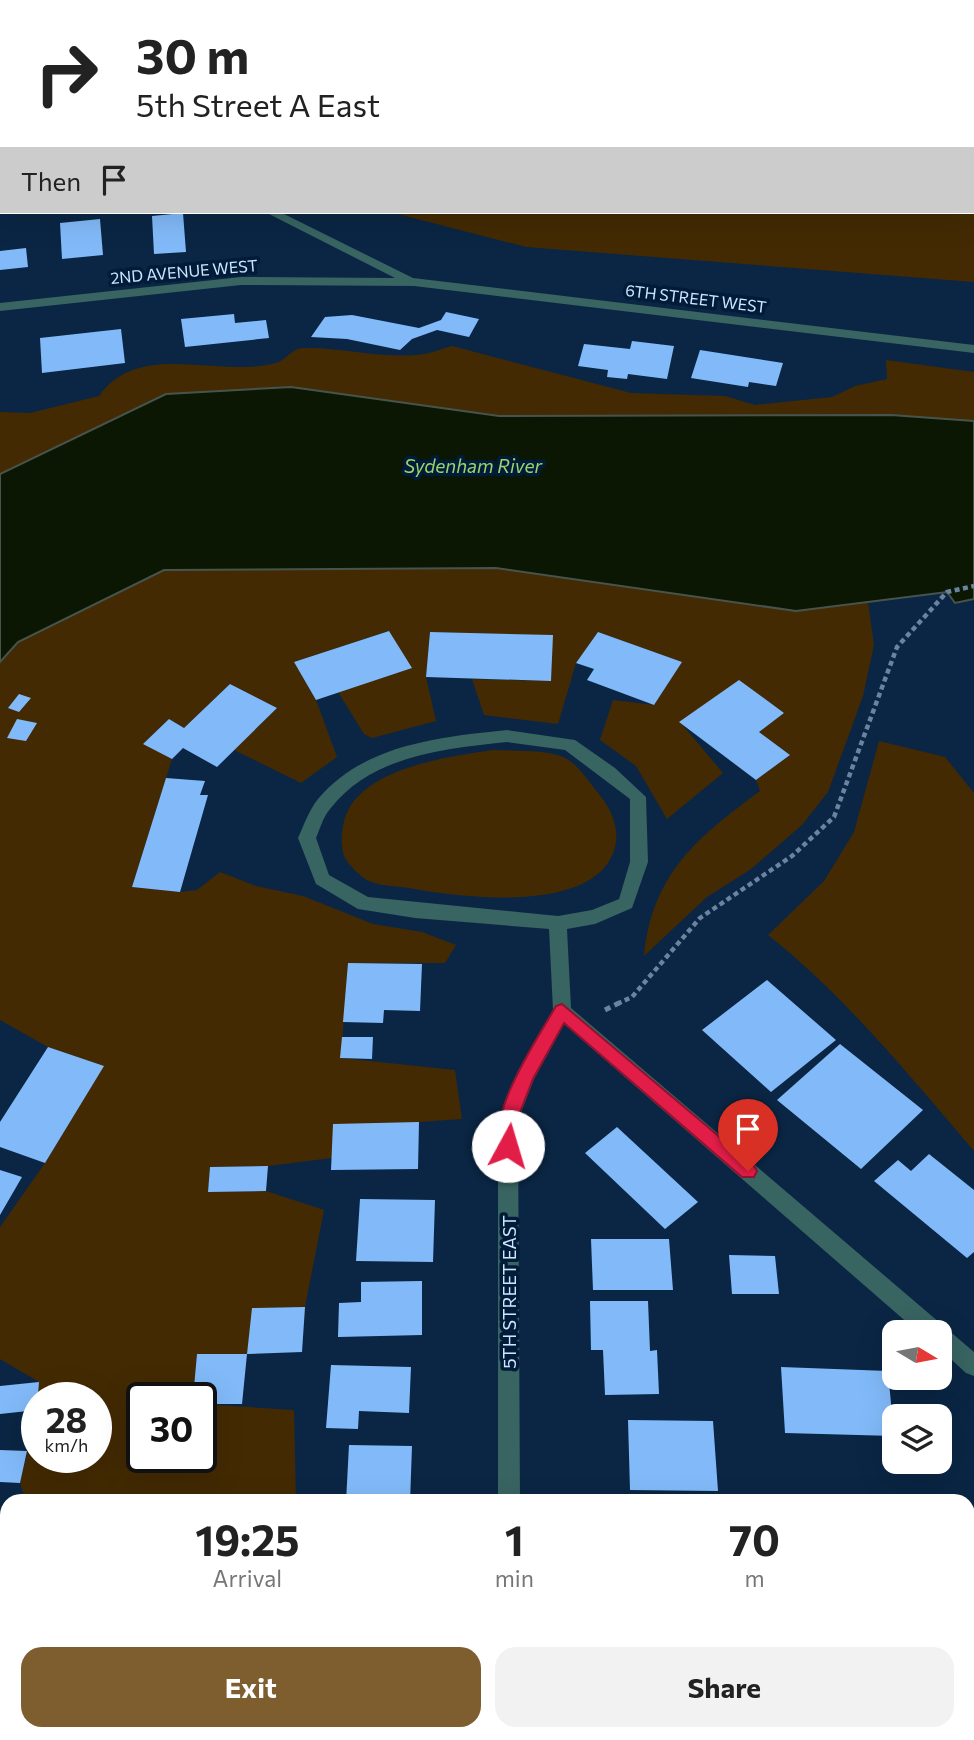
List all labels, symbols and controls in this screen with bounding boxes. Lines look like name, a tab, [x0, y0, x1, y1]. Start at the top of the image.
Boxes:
text: 30 m	[136, 24, 249, 84]
icon: right	[21, 28, 112, 119]
text: 5th Street A East	[136, 84, 380, 124]
icon: arrive	[95, 161, 133, 199]
text: Then	[21, 165, 81, 196]
street label: 2ND AVENUE WEST	[110, 255, 258, 287]
street label: 6TH STREET WEST	[624, 280, 768, 316]
water label: Sydenham River	[404, 454, 543, 477]
pin	[718, 1099, 778, 1171]
position arrow	[471, 1109, 545, 1183]
icon: arrive	[729, 1110, 767, 1148]
street label: 5TH STREET EAST	[498, 1215, 520, 1369]
north arrow	[882, 1320, 952, 1390]
map controls	[882, 1320, 952, 1474]
speed limit sign: 30	[126, 1382, 217, 1473]
text: 28	[46, 1397, 87, 1440]
button: layers	[882, 1404, 952, 1474]
text: km/h	[45, 1434, 88, 1456]
text: 19:25	[195, 1513, 300, 1565]
text: 1	[505, 1513, 524, 1565]
text: 70	[729, 1513, 780, 1565]
text: Arrival	[213, 1564, 282, 1592]
text: min	[495, 1564, 534, 1592]
text: m	[744, 1564, 764, 1592]
button: Exit	[21, 1647, 481, 1727]
button: Share	[495, 1647, 954, 1727]

